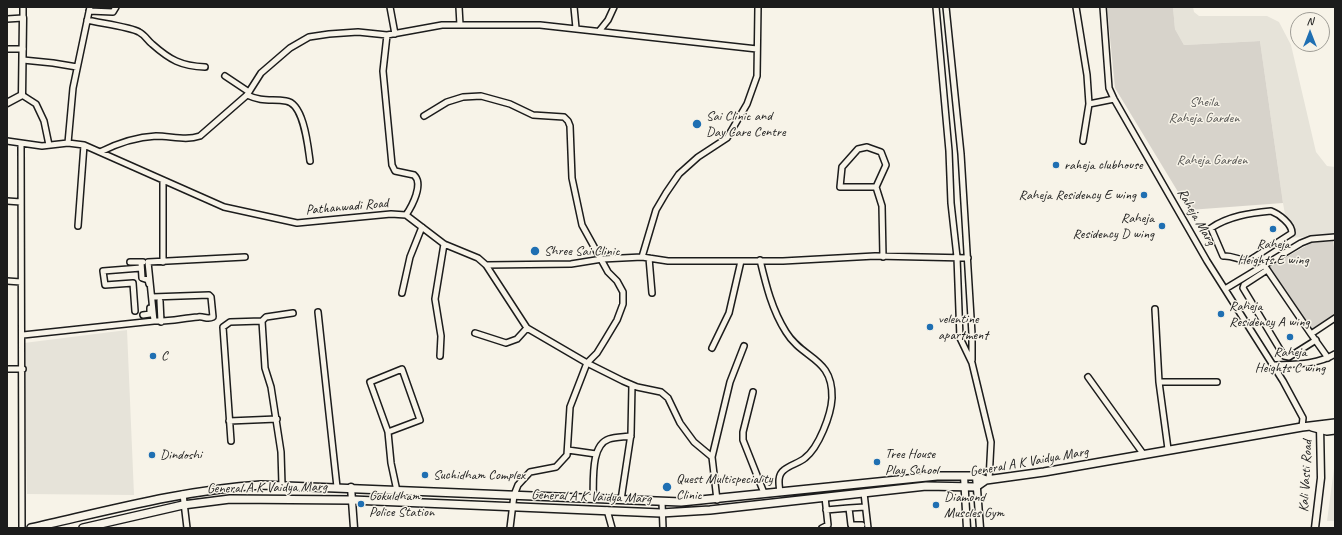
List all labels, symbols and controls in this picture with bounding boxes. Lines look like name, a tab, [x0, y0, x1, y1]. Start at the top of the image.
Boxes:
north arrow	[1290, 12, 1330, 52]
text: N	[1307, 14, 1313, 28]
park label: Sheila Raheja Garden	[1169, 94, 1239, 126]
place label: Sai Clinic and Day Care Centre	[706, 108, 785, 140]
marker: Sai Clinic and Day Care Centre	[691, 118, 703, 130]
park label: Raheja Garden	[1177, 152, 1247, 168]
place label: raheja clubhouse	[1064, 157, 1143, 173]
marker: raheja clubhouse	[1051, 160, 1061, 170]
street label: Raheja Marg	[1173, 186, 1219, 248]
place label: Raheja Residency E wing	[1019, 187, 1136, 203]
marker: Raheja Residency E wing	[1139, 190, 1149, 200]
street label: Pathanwadi Road	[305, 195, 389, 219]
place label: Raheja Residency D wing	[1072, 210, 1154, 242]
marker: Raheja Residency D wing	[1157, 221, 1167, 231]
marker: Raheja Heights E wing	[1268, 224, 1278, 234]
place label: Raheja Heights E wing	[1237, 236, 1309, 268]
place label: Shree Sai Clinic	[544, 243, 620, 259]
marker: Shree Sai Clinic	[529, 245, 541, 257]
place label: Raheja Residency A wing	[1229, 298, 1309, 330]
marker: Raheja Residency A wing	[1216, 309, 1226, 319]
place label: velentine apartment	[938, 311, 988, 344]
marker: velentine apartment	[925, 322, 935, 332]
marker: Raheja Heights C wing	[1285, 332, 1295, 342]
place label: Raheja Heights C wing	[1255, 344, 1325, 376]
place label: C	[161, 348, 168, 364]
marker: C	[148, 351, 158, 361]
street label: Kali Vasti Road	[1296, 440, 1316, 512]
street label: General A K Vaidya Marg	[968, 443, 1090, 481]
place label: Tree House Play School	[885, 446, 938, 478]
place label: Dindoshi	[160, 447, 202, 463]
marker: Dindoshi	[147, 450, 157, 460]
marker: Tree House Play School	[872, 457, 882, 467]
place label: Suchidham Complex	[433, 467, 525, 483]
marker: Suchidham Complex	[420, 470, 430, 480]
place label: Quest Multispeciality Clinic	[676, 471, 773, 504]
street label: General A K Vaidya Marg	[207, 479, 327, 497]
marker: Quest Multispeciality Clinic	[661, 481, 673, 493]
street label: General A K Vaidya Marg	[531, 487, 651, 507]
place label: Gokuldham Police Station	[369, 488, 434, 520]
place label: Diamond Muscles Gym	[944, 489, 1004, 522]
marker: Gokuldham Police Station	[356, 499, 366, 509]
marker: Diamond Muscles Gym	[931, 500, 941, 510]

